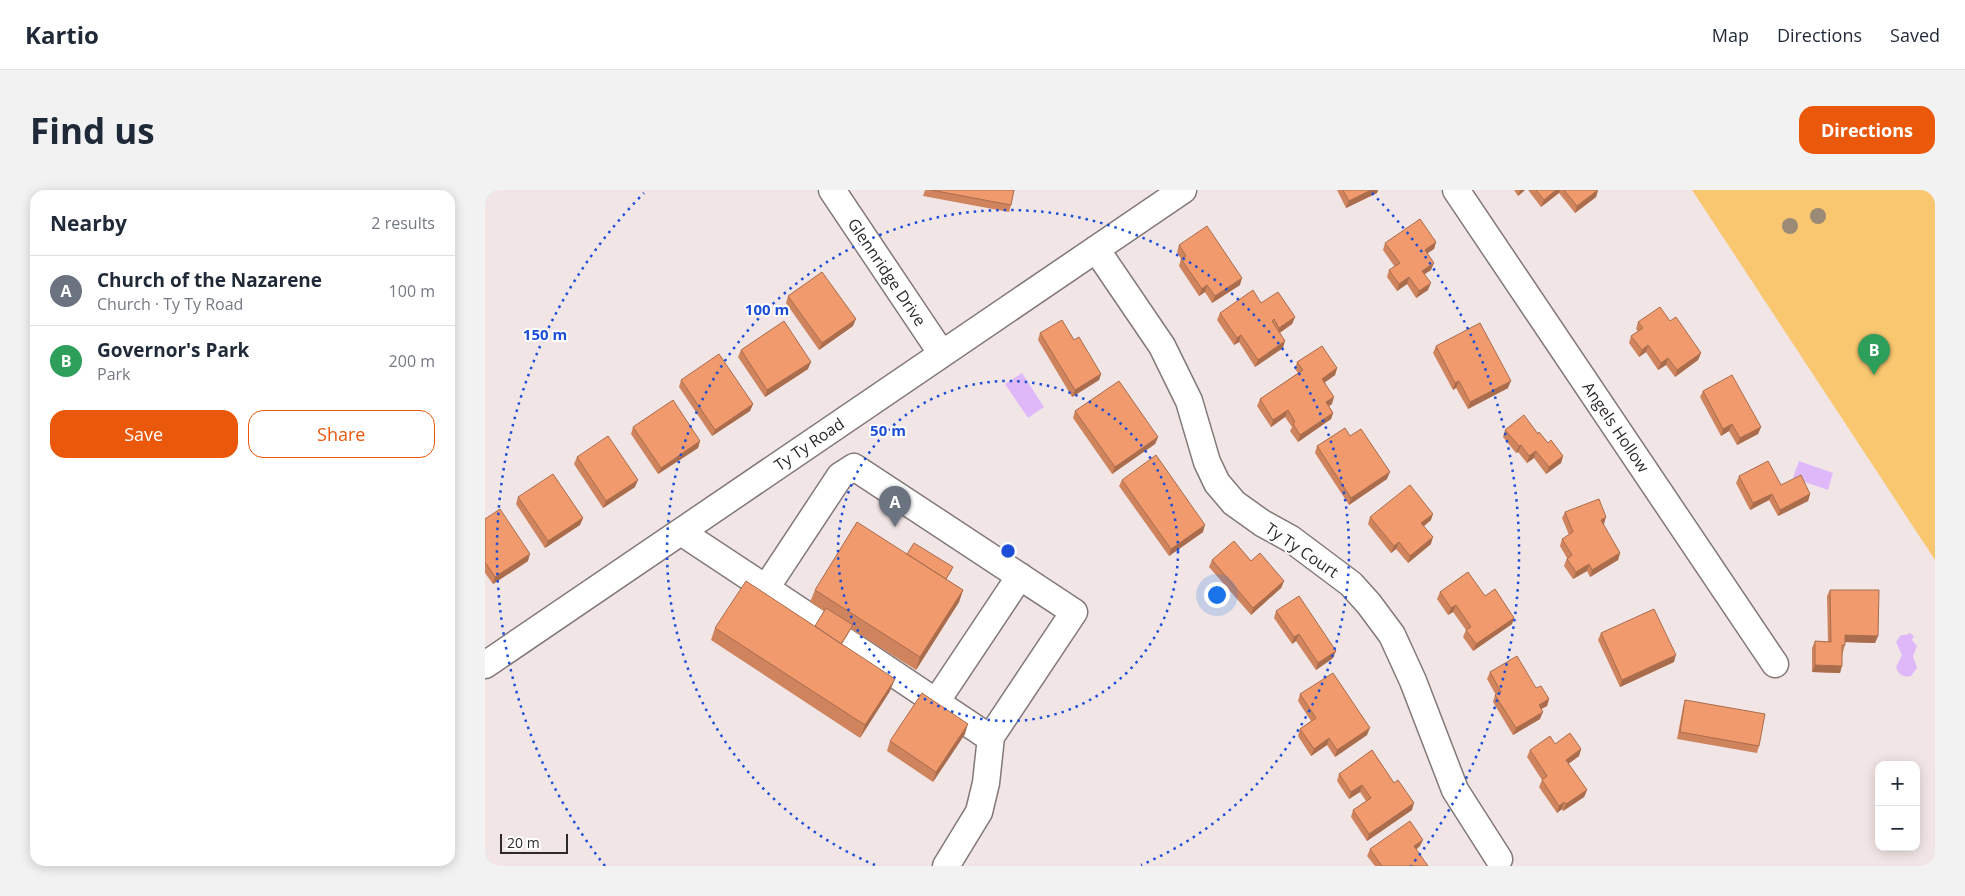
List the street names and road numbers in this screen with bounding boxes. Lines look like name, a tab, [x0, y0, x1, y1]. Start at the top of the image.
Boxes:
street label: Glennridge Drive	[843, 214, 931, 330]
street label: Angels Hollow	[1578, 377, 1655, 477]
street label: Ty Ty Road	[770, 412, 848, 476]
street label: Ty Ty Court	[1261, 517, 1343, 583]

